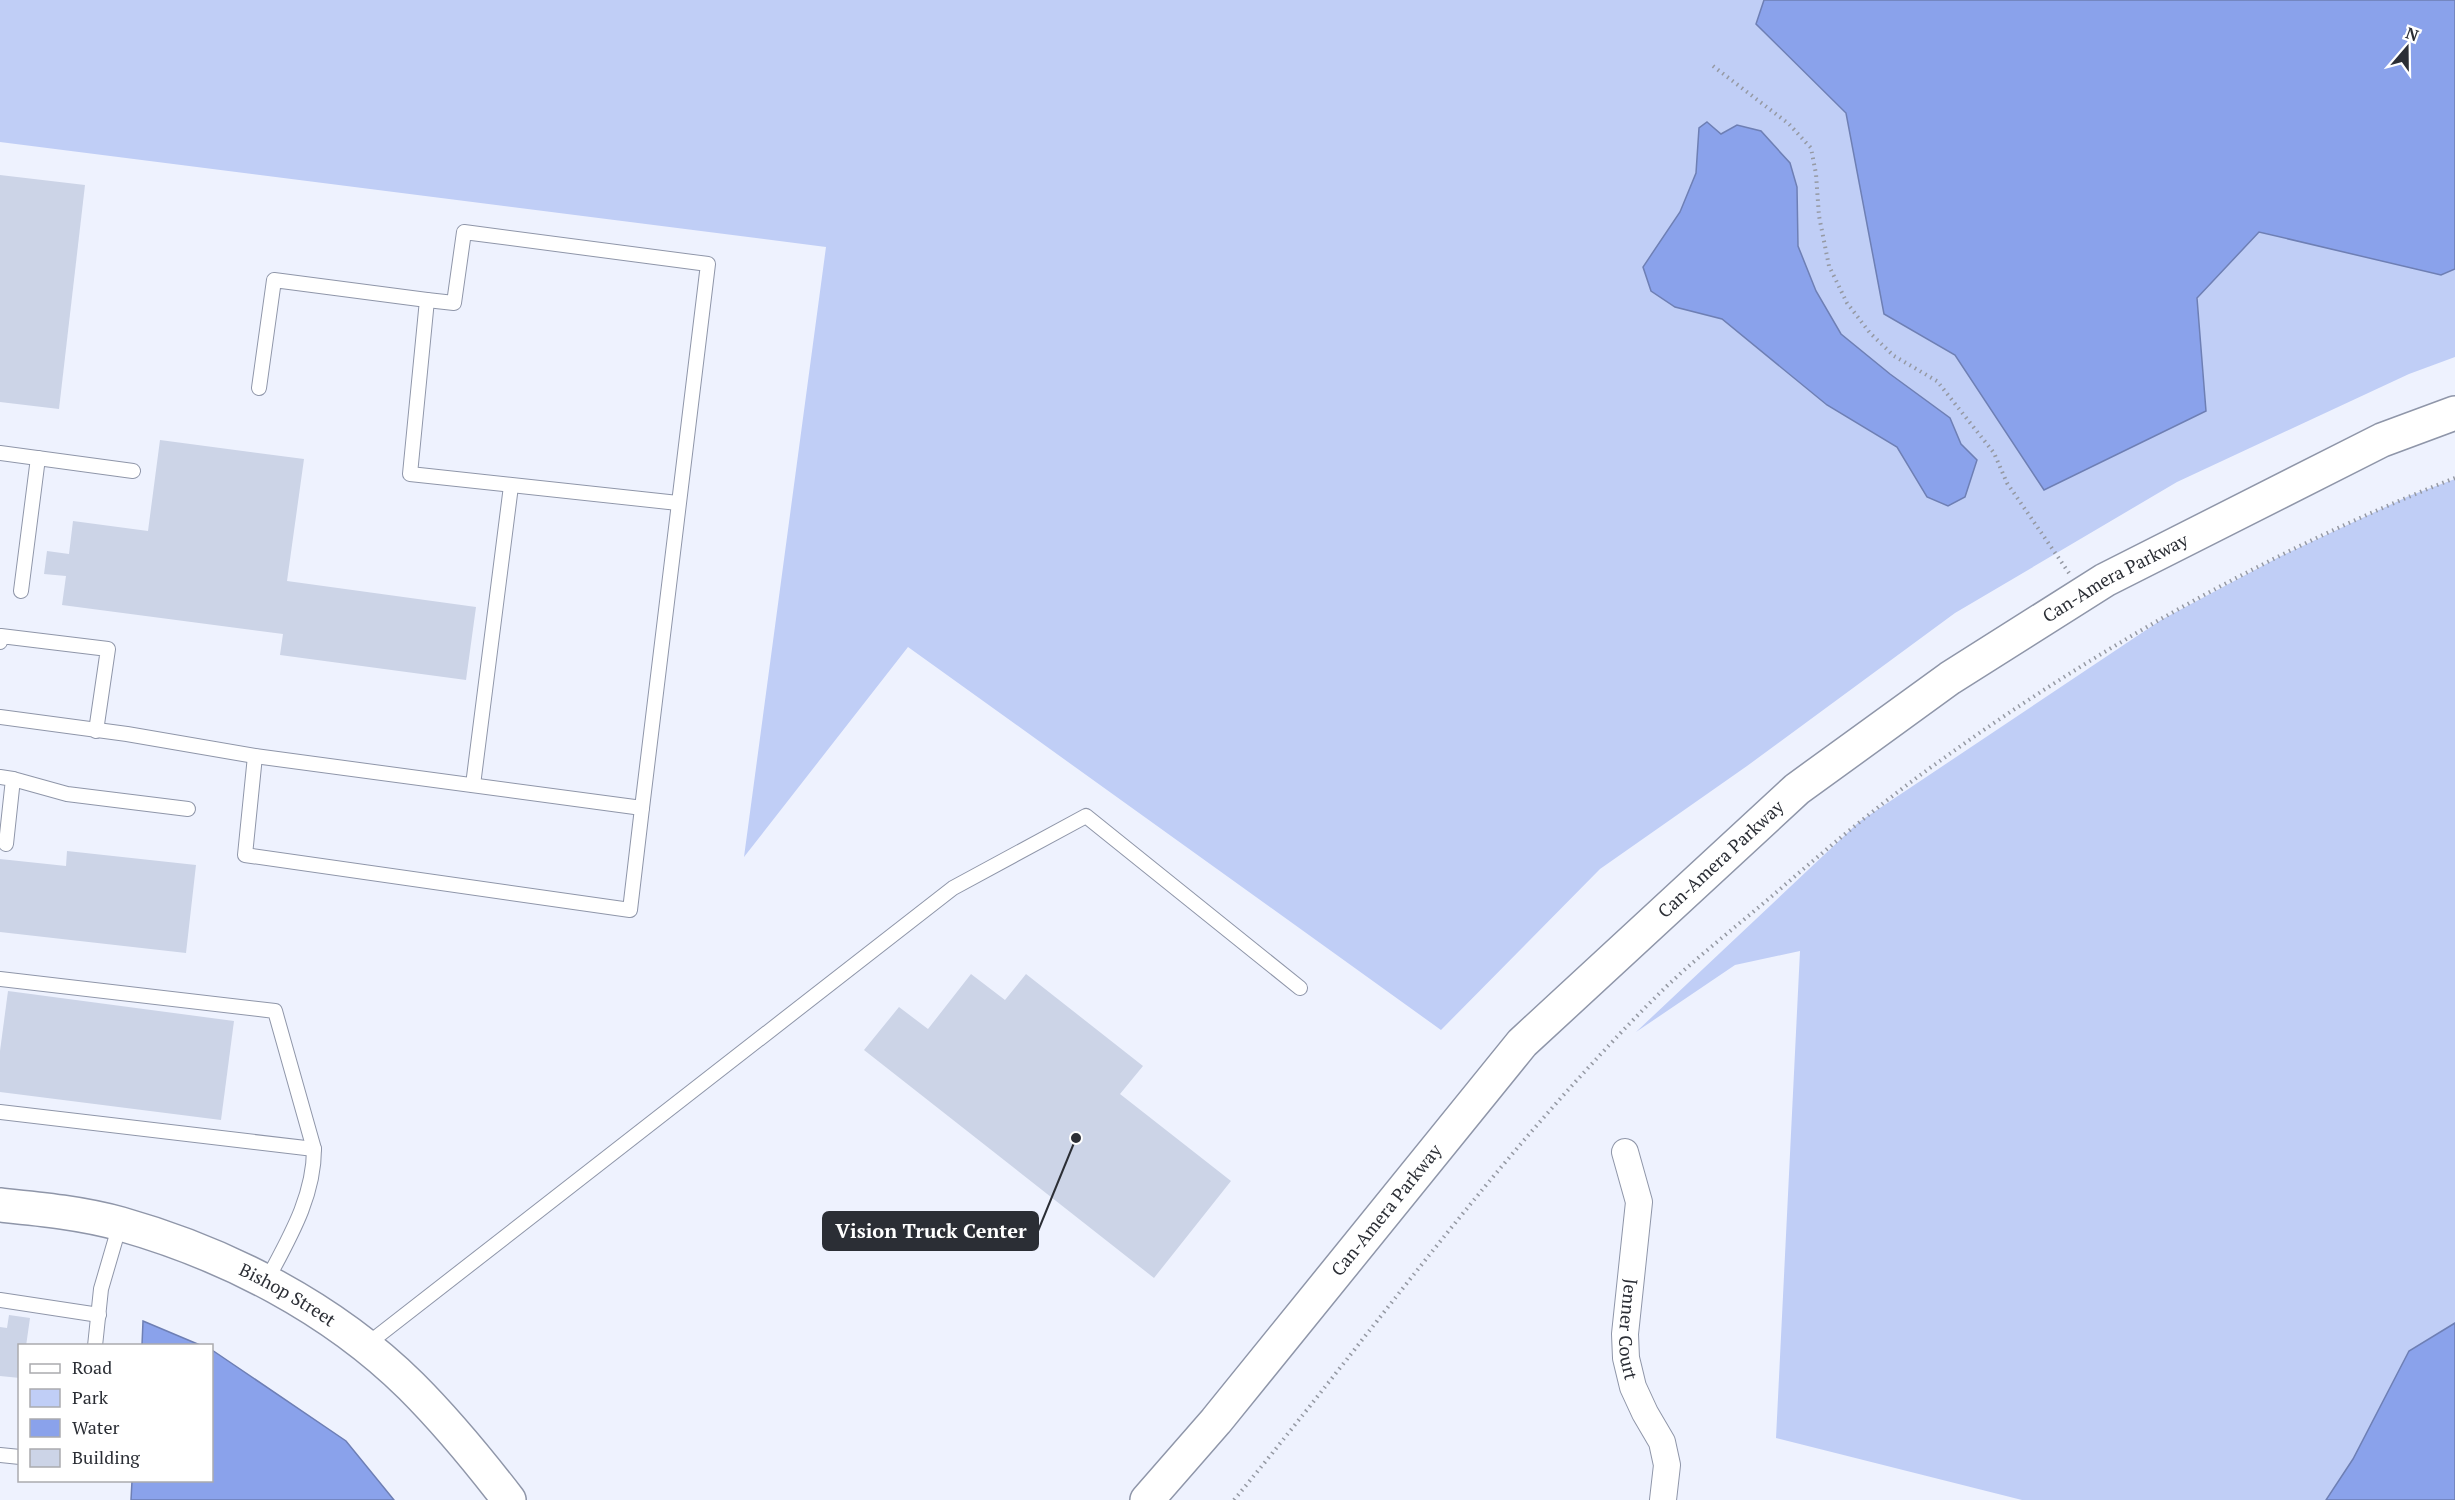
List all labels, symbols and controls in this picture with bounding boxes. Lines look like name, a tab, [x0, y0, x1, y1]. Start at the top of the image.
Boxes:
north arrow	[2377, 18, 2437, 78]
text: N	[2403, 21, 2422, 46]
street label: Can-Amera Parkway	[2038, 527, 2192, 627]
street label: Can-Amera Parkway	[1652, 794, 1789, 923]
street label: Can-Amera Parkway	[1325, 1138, 1447, 1281]
callout: Vision Truck Center	[823, 1212, 1038, 1250]
text: Vision Truck Center	[835, 1217, 1027, 1244]
street label: Bishop Street	[236, 1257, 341, 1332]
street label: Jenner Court	[1614, 1277, 1644, 1383]
legend	[18, 1344, 213, 1482]
text: Road	[72, 1355, 112, 1379]
text: Park	[72, 1385, 109, 1409]
text: Water	[72, 1415, 119, 1439]
text: Building	[72, 1445, 140, 1469]

